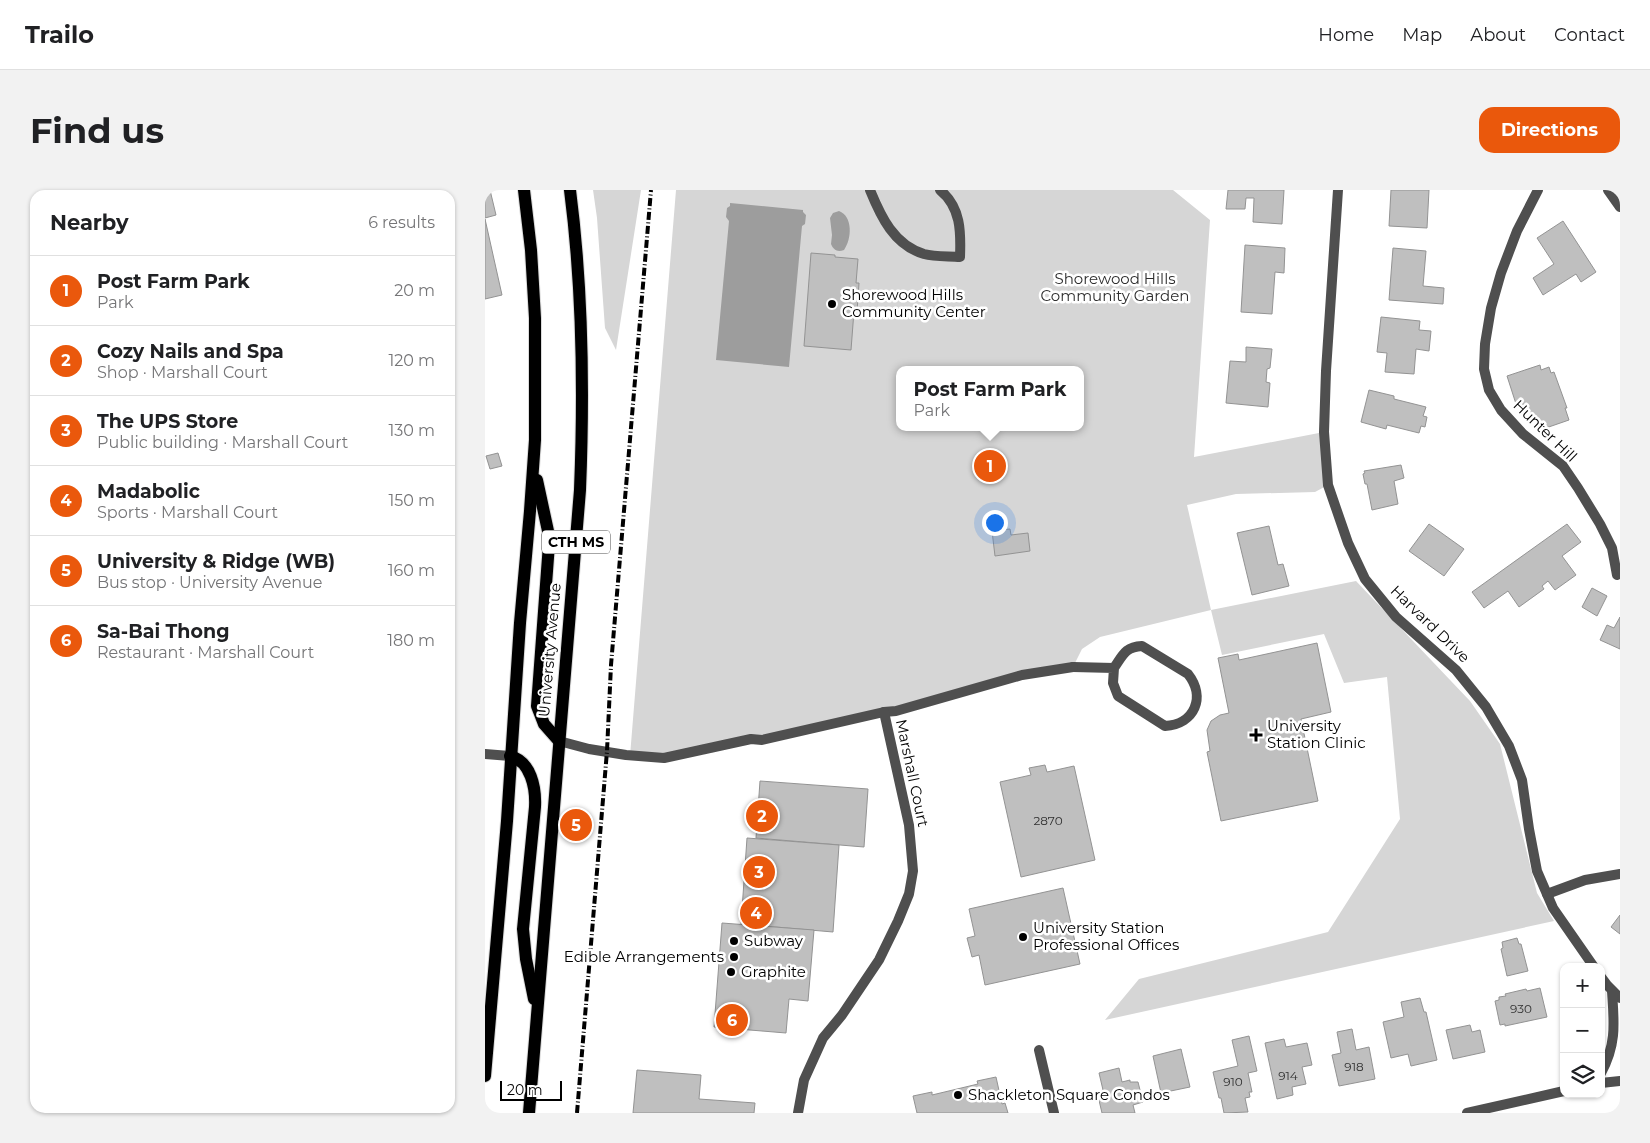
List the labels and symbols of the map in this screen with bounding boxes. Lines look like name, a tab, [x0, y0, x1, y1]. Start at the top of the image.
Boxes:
park label: Shorewood Hills Community Garden	[1041, 269, 1189, 305]
place label: Shorewood Hills Community Center	[842, 285, 986, 321]
marker: Shorewood Hills Community Center	[826, 298, 838, 310]
street label: Hunter Hill	[1509, 395, 1581, 466]
pin: 1	[974, 447, 1006, 485]
your location	[982, 510, 1008, 536]
road number: CTH MS	[542, 531, 610, 554]
street label: Harvard Drive	[1387, 581, 1474, 666]
street label: University Avenue	[534, 582, 565, 718]
place label: University Station Clinic	[1267, 716, 1366, 752]
street label: Marshall Court	[892, 717, 933, 828]
marker: University Station Clinic	[1249, 728, 1263, 742]
pin: 2	[746, 797, 778, 835]
pin: 5	[560, 806, 592, 844]
house number: 2870	[1033, 813, 1063, 828]
pin: 3	[743, 853, 775, 891]
pin: 4	[740, 894, 772, 932]
place label: University Station Professional Offices	[1033, 918, 1179, 954]
place label: Subway	[744, 931, 804, 950]
marker: University Station Professional Offices	[1017, 931, 1029, 943]
marker: Subway	[728, 935, 740, 947]
place label: Edible Arrangements	[564, 947, 724, 966]
marker: Edible Arrangements	[728, 951, 740, 963]
place label: Graphite	[741, 962, 806, 981]
marker: Graphite	[725, 966, 737, 978]
pin: 6	[716, 1001, 748, 1039]
house number: 930	[1510, 1001, 1532, 1016]
house number: 918	[1344, 1059, 1364, 1074]
house number: 914	[1278, 1068, 1298, 1083]
house number: 910	[1223, 1074, 1243, 1089]
scale bar	[500, 1078, 563, 1101]
place label: Shackleton Square Condos	[968, 1085, 1170, 1104]
marker: Shackleton Square Condos	[952, 1089, 964, 1101]

